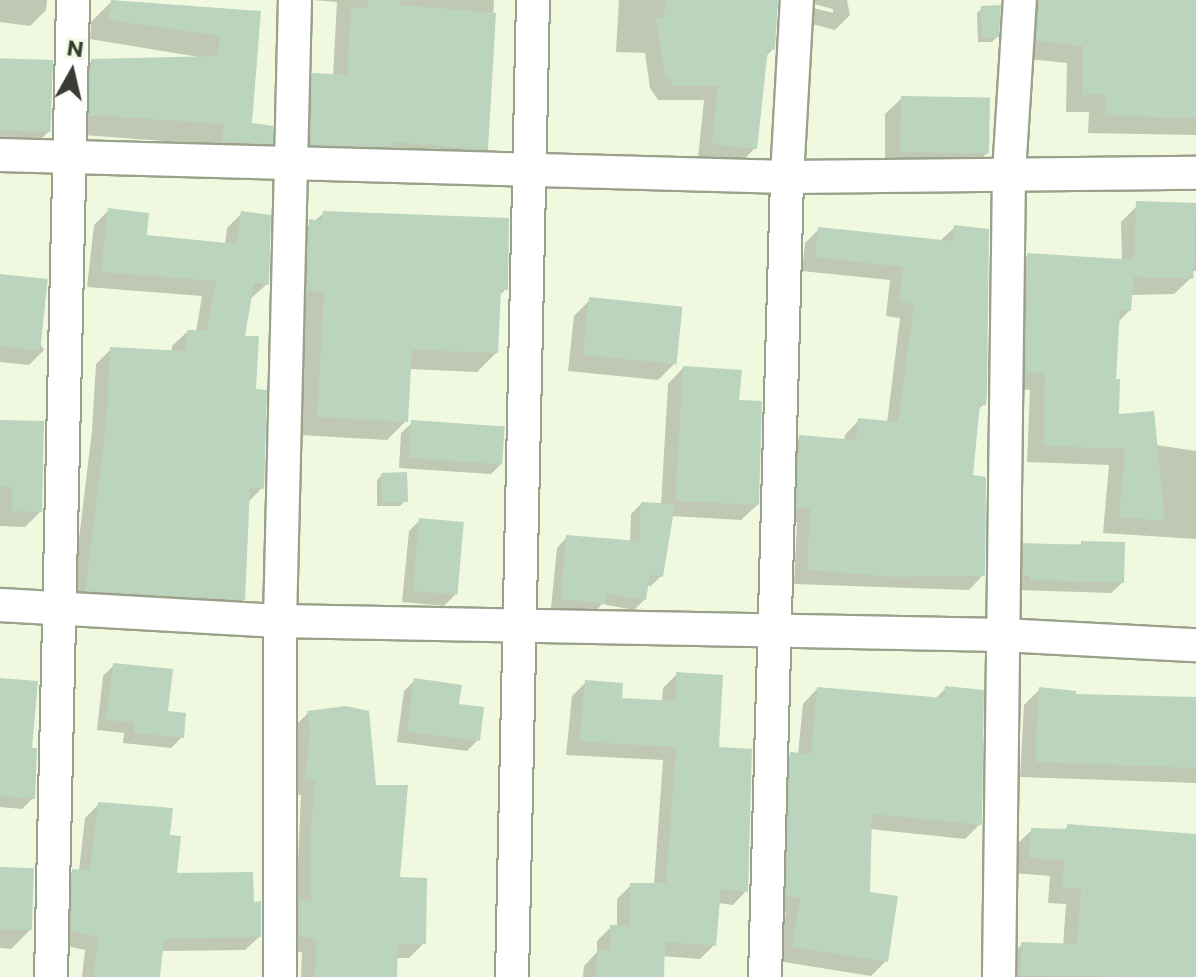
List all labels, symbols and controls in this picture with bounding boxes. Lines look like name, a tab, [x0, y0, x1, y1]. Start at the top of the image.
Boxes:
north arrow	[32, 32, 112, 112]
text: N	[65, 33, 85, 62]

